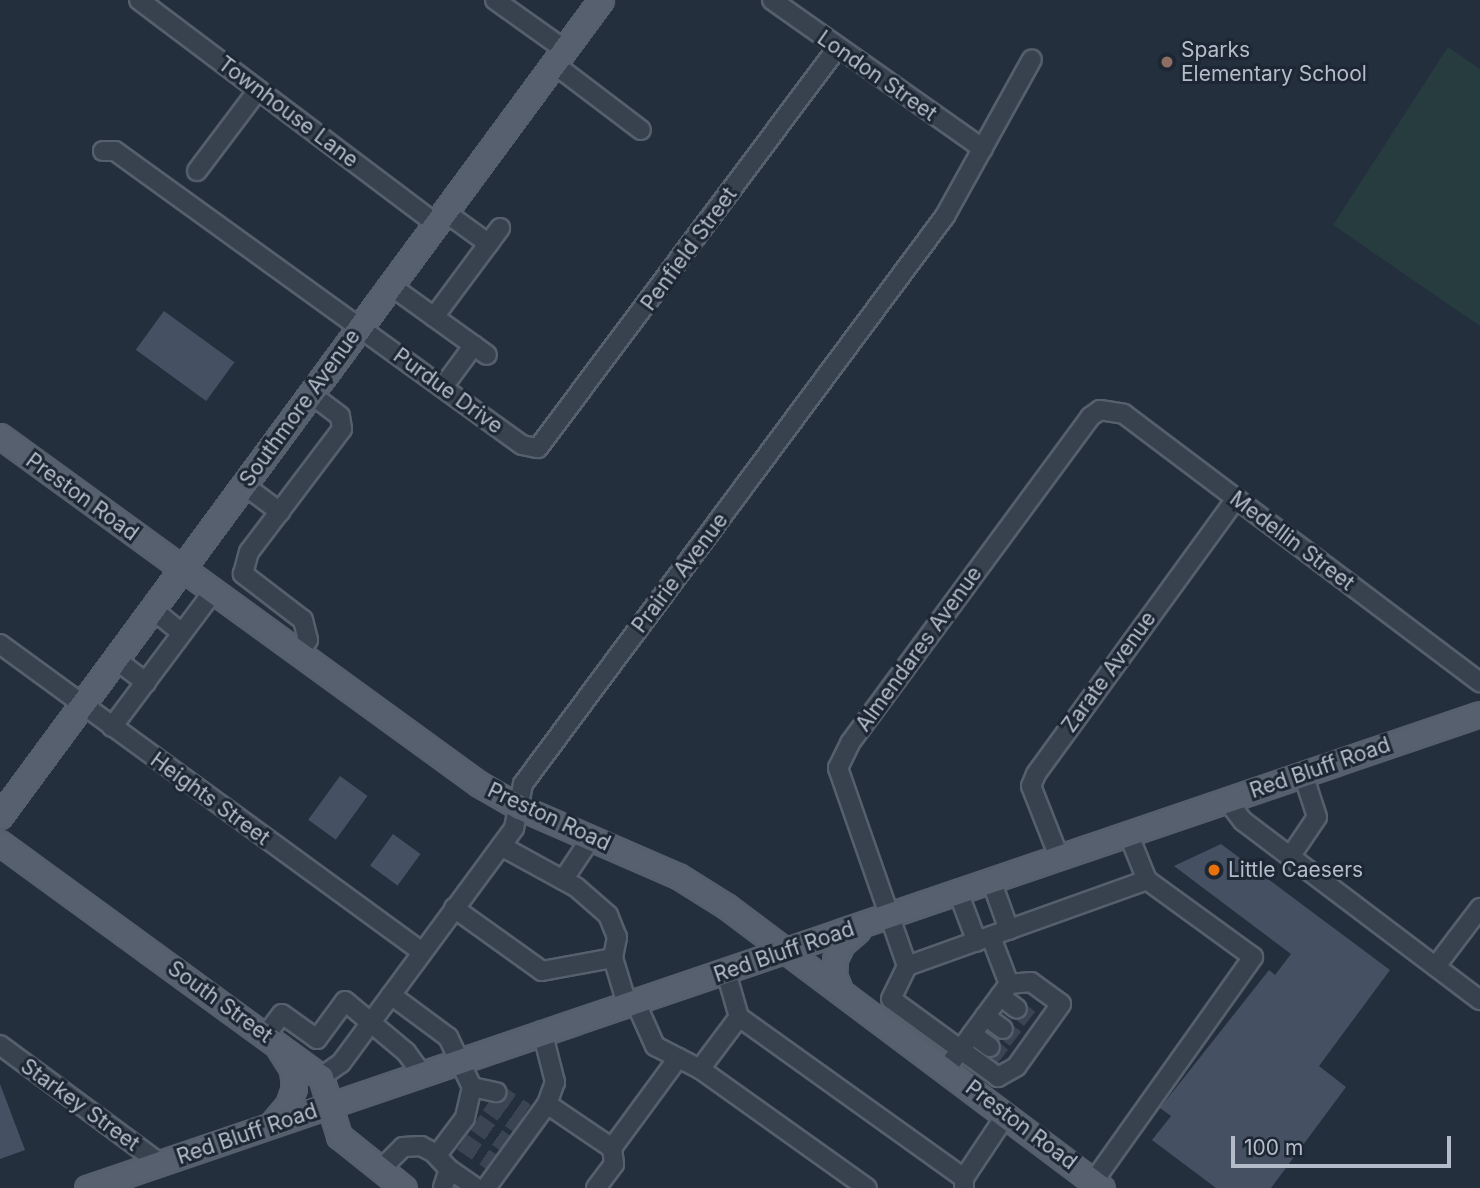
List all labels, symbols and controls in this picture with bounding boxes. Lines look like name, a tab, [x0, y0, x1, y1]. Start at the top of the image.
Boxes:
street label: London Street	[812, 26, 942, 126]
place label: Sparks Elementary School	[1181, 37, 1367, 87]
street label: Townhouse Lane	[213, 51, 363, 173]
marker: Sparks Elementary School	[1159, 54, 1175, 70]
street label: Penfield Street	[636, 182, 742, 316]
street label: Southmore Avenue	[234, 324, 366, 492]
street label: Purdue Drive	[388, 343, 508, 439]
street label: Preston Road	[21, 448, 143, 546]
street label: Medellin Street	[1225, 486, 1359, 596]
street label: Prairie Avenue	[627, 508, 733, 638]
street label: Almendares Avenue	[851, 562, 987, 736]
street label: Zarate Avenue	[1057, 607, 1161, 737]
street label: Red Bluff Road	[1247, 732, 1393, 804]
street label: Heights Street	[145, 747, 275, 851]
street label: Preston Road	[484, 778, 614, 856]
place label: Little Caesers	[1228, 857, 1363, 883]
marker: Little Caesers	[1206, 862, 1222, 878]
street label: Red Bluff Road	[711, 916, 857, 988]
street label: South Street	[163, 956, 277, 1048]
street label: Starkey Street	[16, 1054, 144, 1156]
street label: Preston Road	[960, 1075, 1082, 1175]
street label: Red Bluff Road	[174, 1098, 320, 1170]
scale bar	[1235, 1122, 1456, 1166]
text: 100 m	[1244, 1135, 1303, 1160]

